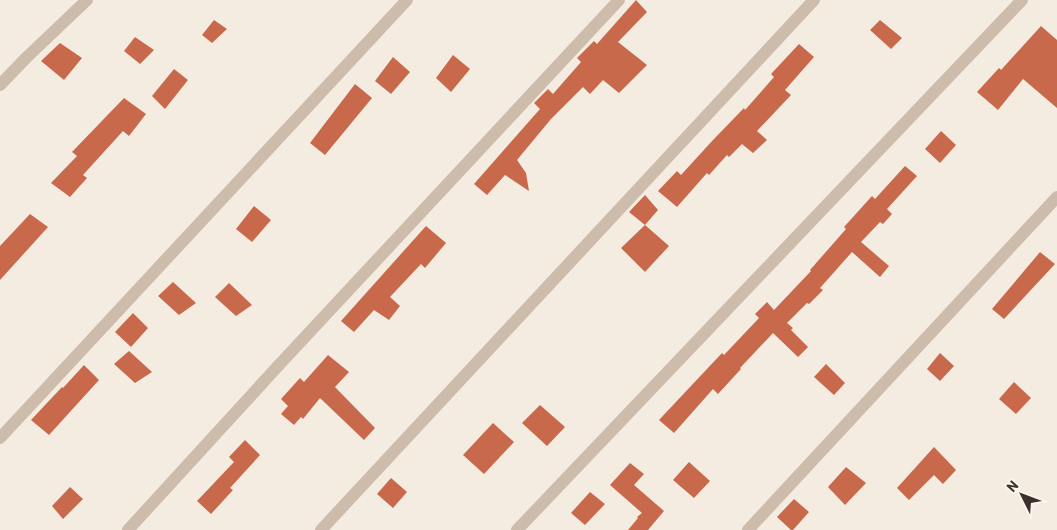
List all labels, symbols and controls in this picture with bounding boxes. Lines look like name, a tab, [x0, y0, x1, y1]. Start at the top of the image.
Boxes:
north arrow	[997, 470, 1047, 520]
text: N	[1003, 477, 1021, 495]

